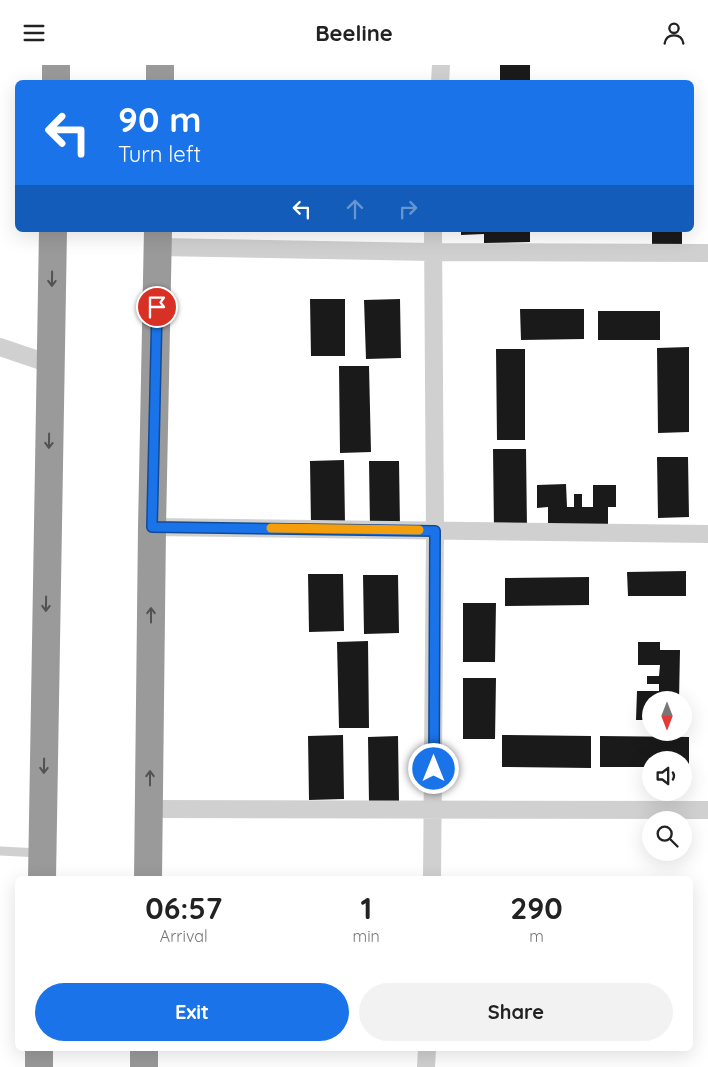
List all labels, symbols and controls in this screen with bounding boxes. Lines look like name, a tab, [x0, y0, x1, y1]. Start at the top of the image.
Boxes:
icon: menu	[20, 19, 48, 47]
text: Beeline	[315, 19, 393, 47]
icon: person	[660, 19, 688, 47]
text: 90 m	[118, 97, 201, 141]
icon: left	[35, 100, 100, 165]
text: Turn left	[118, 140, 201, 168]
icon: left	[288, 195, 316, 223]
icon: ahead	[341, 195, 369, 223]
icon: right	[394, 195, 422, 223]
one-way arrow	[47, 270, 57, 286]
pin	[136, 286, 178, 328]
icon: arrive	[143, 293, 171, 321]
one-way arrow	[44, 433, 53, 449]
one-way arrow	[41, 595, 51, 611]
one-way arrow	[146, 607, 156, 624]
north arrow	[642, 691, 692, 741]
map controls	[642, 691, 692, 861]
position arrow	[407, 742, 459, 794]
button: sound	[642, 751, 692, 801]
one-way arrow	[39, 758, 49, 774]
one-way arrow	[145, 770, 155, 786]
button: search	[642, 811, 692, 861]
text: 06:57	[145, 889, 222, 927]
text: 1	[360, 889, 372, 927]
text: 290	[510, 889, 563, 927]
text: Arrival	[160, 926, 208, 946]
text: min	[353, 926, 380, 946]
text: m	[529, 926, 544, 946]
button: Exit	[35, 983, 349, 1041]
button: Share	[359, 983, 673, 1041]

